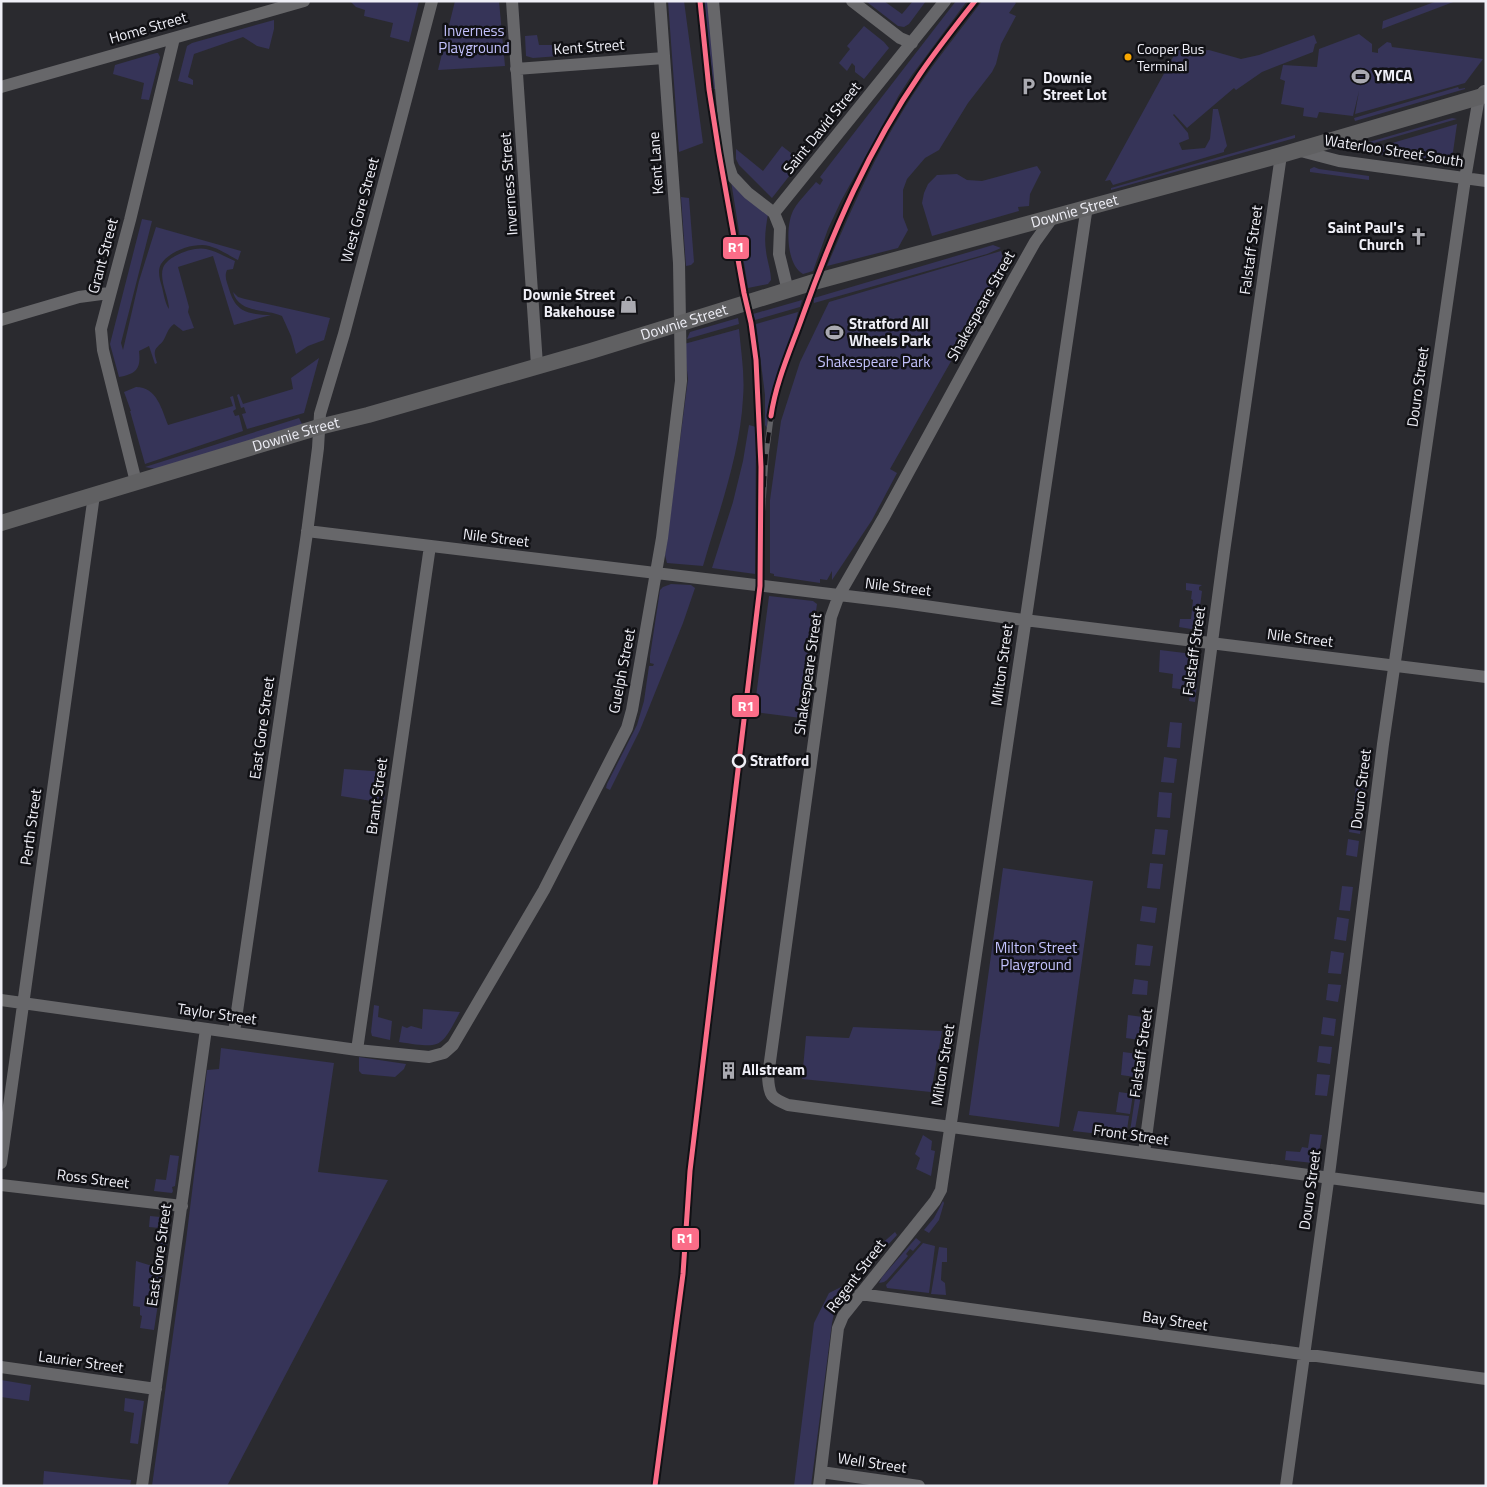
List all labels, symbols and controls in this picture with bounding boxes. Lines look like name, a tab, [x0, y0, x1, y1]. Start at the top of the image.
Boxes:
street label: Home Street	[106, 5, 190, 50]
park label: Inverness Playground	[438, 19, 510, 59]
street label: Kent Street	[553, 32, 626, 60]
place label: Cooper Bus Terminal	[1137, 38, 1204, 76]
marker: Cooper Bus Terminal	[1123, 52, 1133, 62]
place label: YMCA	[1374, 64, 1412, 87]
place label: Downie Street Lot	[1043, 66, 1107, 106]
sports icon: YMCA	[1350, 66, 1370, 86]
street label: Saint David Street	[777, 76, 867, 179]
parking icon: Downie Street Lot	[1019, 77, 1039, 97]
street label: Waterloo Street South	[1323, 128, 1465, 173]
street label: Inverness Street	[493, 131, 524, 236]
street label: Kent Lane	[642, 131, 669, 195]
street label: West Gore Street	[334, 154, 385, 265]
street label: Downie Street	[1028, 188, 1121, 234]
street label: Falstaff Street	[1233, 203, 1268, 296]
street label: Grant Street	[81, 215, 124, 296]
place label: Saint Paul's Church	[1328, 216, 1404, 256]
church icon: Saint Paul's Church	[1408, 227, 1428, 247]
line badge: R1	[722, 236, 750, 260]
text: R1	[728, 236, 744, 257]
street label: Shakespeare Street	[941, 246, 1021, 365]
place label: Downie Street Bakehouse	[523, 283, 616, 323]
shop icon: Downie Street Bakehouse	[619, 294, 639, 314]
street label: Downie Street	[638, 297, 731, 346]
place label: Stratford All Wheels Park	[849, 312, 931, 352]
sports icon: Stratford All Wheels Park	[825, 323, 845, 343]
street label: Douro Street	[1401, 345, 1435, 428]
park label: Shakespeare Park	[818, 350, 930, 373]
street label: Downie Street	[249, 410, 343, 458]
street label: Nile Street	[462, 522, 531, 553]
street label: Nile Street	[864, 571, 933, 602]
street label: Falstaff Street	[1176, 604, 1211, 697]
street label: Shakespeare Street	[788, 611, 828, 736]
street label: Milton Street	[984, 622, 1019, 707]
street label: Nile Street	[1266, 622, 1335, 653]
street label: Guelph Street	[602, 626, 641, 715]
street label: East Gore Street	[243, 675, 280, 781]
line badge: R1	[731, 694, 760, 718]
text: R1	[738, 695, 754, 716]
street label: Douro Street	[1344, 747, 1377, 830]
place label: Stratford	[750, 749, 809, 772]
marker: Stratford	[732, 754, 746, 768]
street label: Brant Street	[360, 755, 393, 836]
street label: Perth Street	[14, 787, 47, 867]
park label: Milton Street Playground	[995, 936, 1078, 976]
street label: Taylor Street	[176, 997, 259, 1031]
street label: Falstaff Street	[1123, 1006, 1158, 1099]
street label: Milton Street	[925, 1022, 960, 1107]
place label: Allstream	[742, 1058, 805, 1081]
building icon: Allstream	[718, 1060, 738, 1080]
street label: Front Street	[1092, 1118, 1171, 1151]
street label: Douro Street	[1293, 1148, 1327, 1231]
street label: Ross Street	[55, 1163, 131, 1194]
street label: East Gore Street	[140, 1202, 177, 1308]
line badge: R1	[671, 1227, 700, 1251]
text: R1	[677, 1227, 693, 1248]
street label: Regent Street	[820, 1233, 891, 1317]
street label: Bay Street	[1141, 1305, 1210, 1337]
street label: Laurier Street	[37, 1344, 126, 1379]
street label: Well Street	[836, 1446, 909, 1479]

